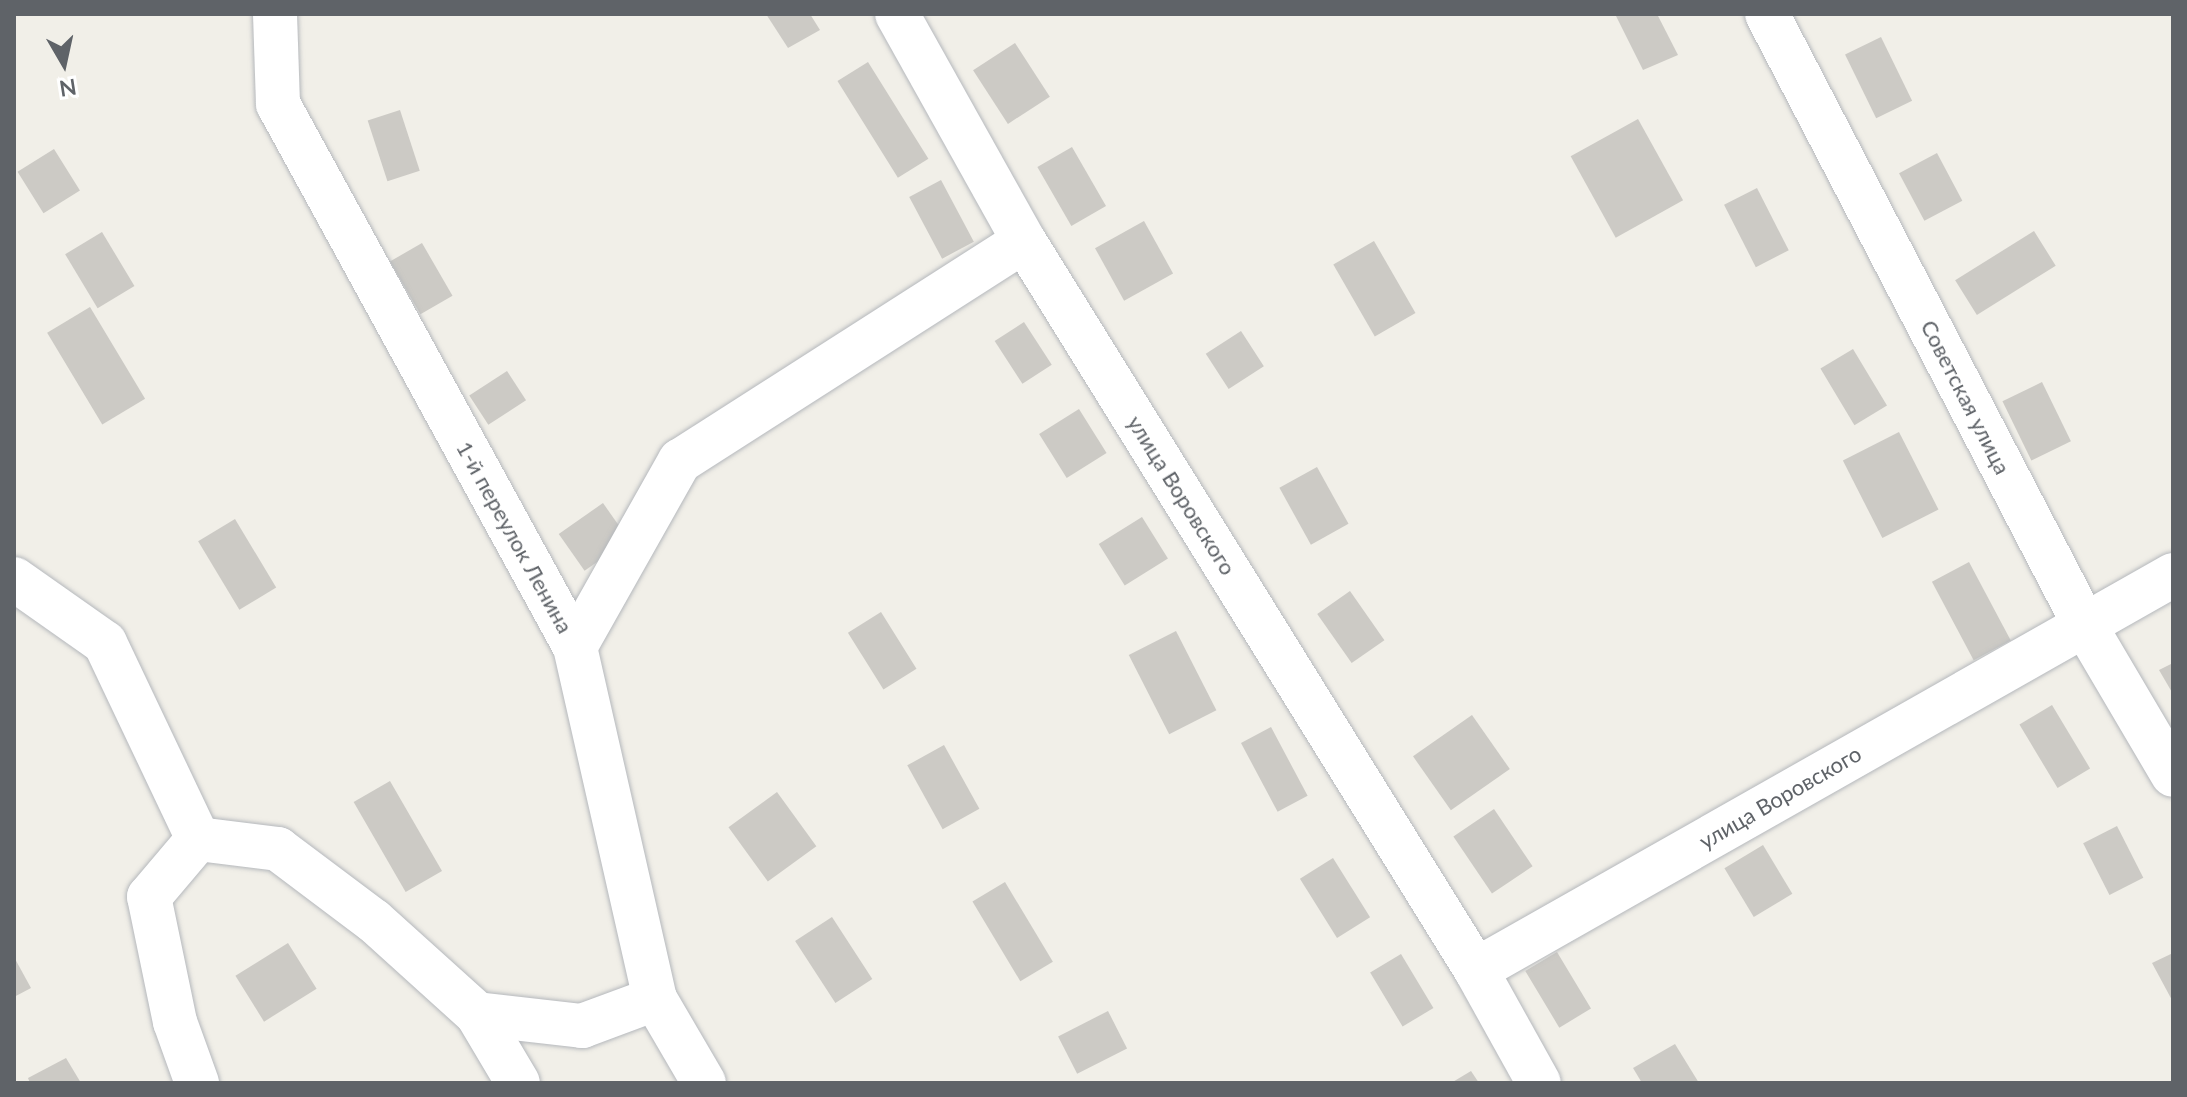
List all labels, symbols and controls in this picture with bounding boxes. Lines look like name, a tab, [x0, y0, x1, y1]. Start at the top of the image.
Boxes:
north arrow	[24, 24, 104, 104]
text: N	[57, 74, 78, 103]
street label: Советская улица	[1916, 316, 2016, 478]
street label: улица Воровского	[1122, 410, 1242, 580]
street label: 1-й переулок Ленина	[451, 437, 579, 637]
street label: улица Воровского	[1694, 740, 1866, 854]

